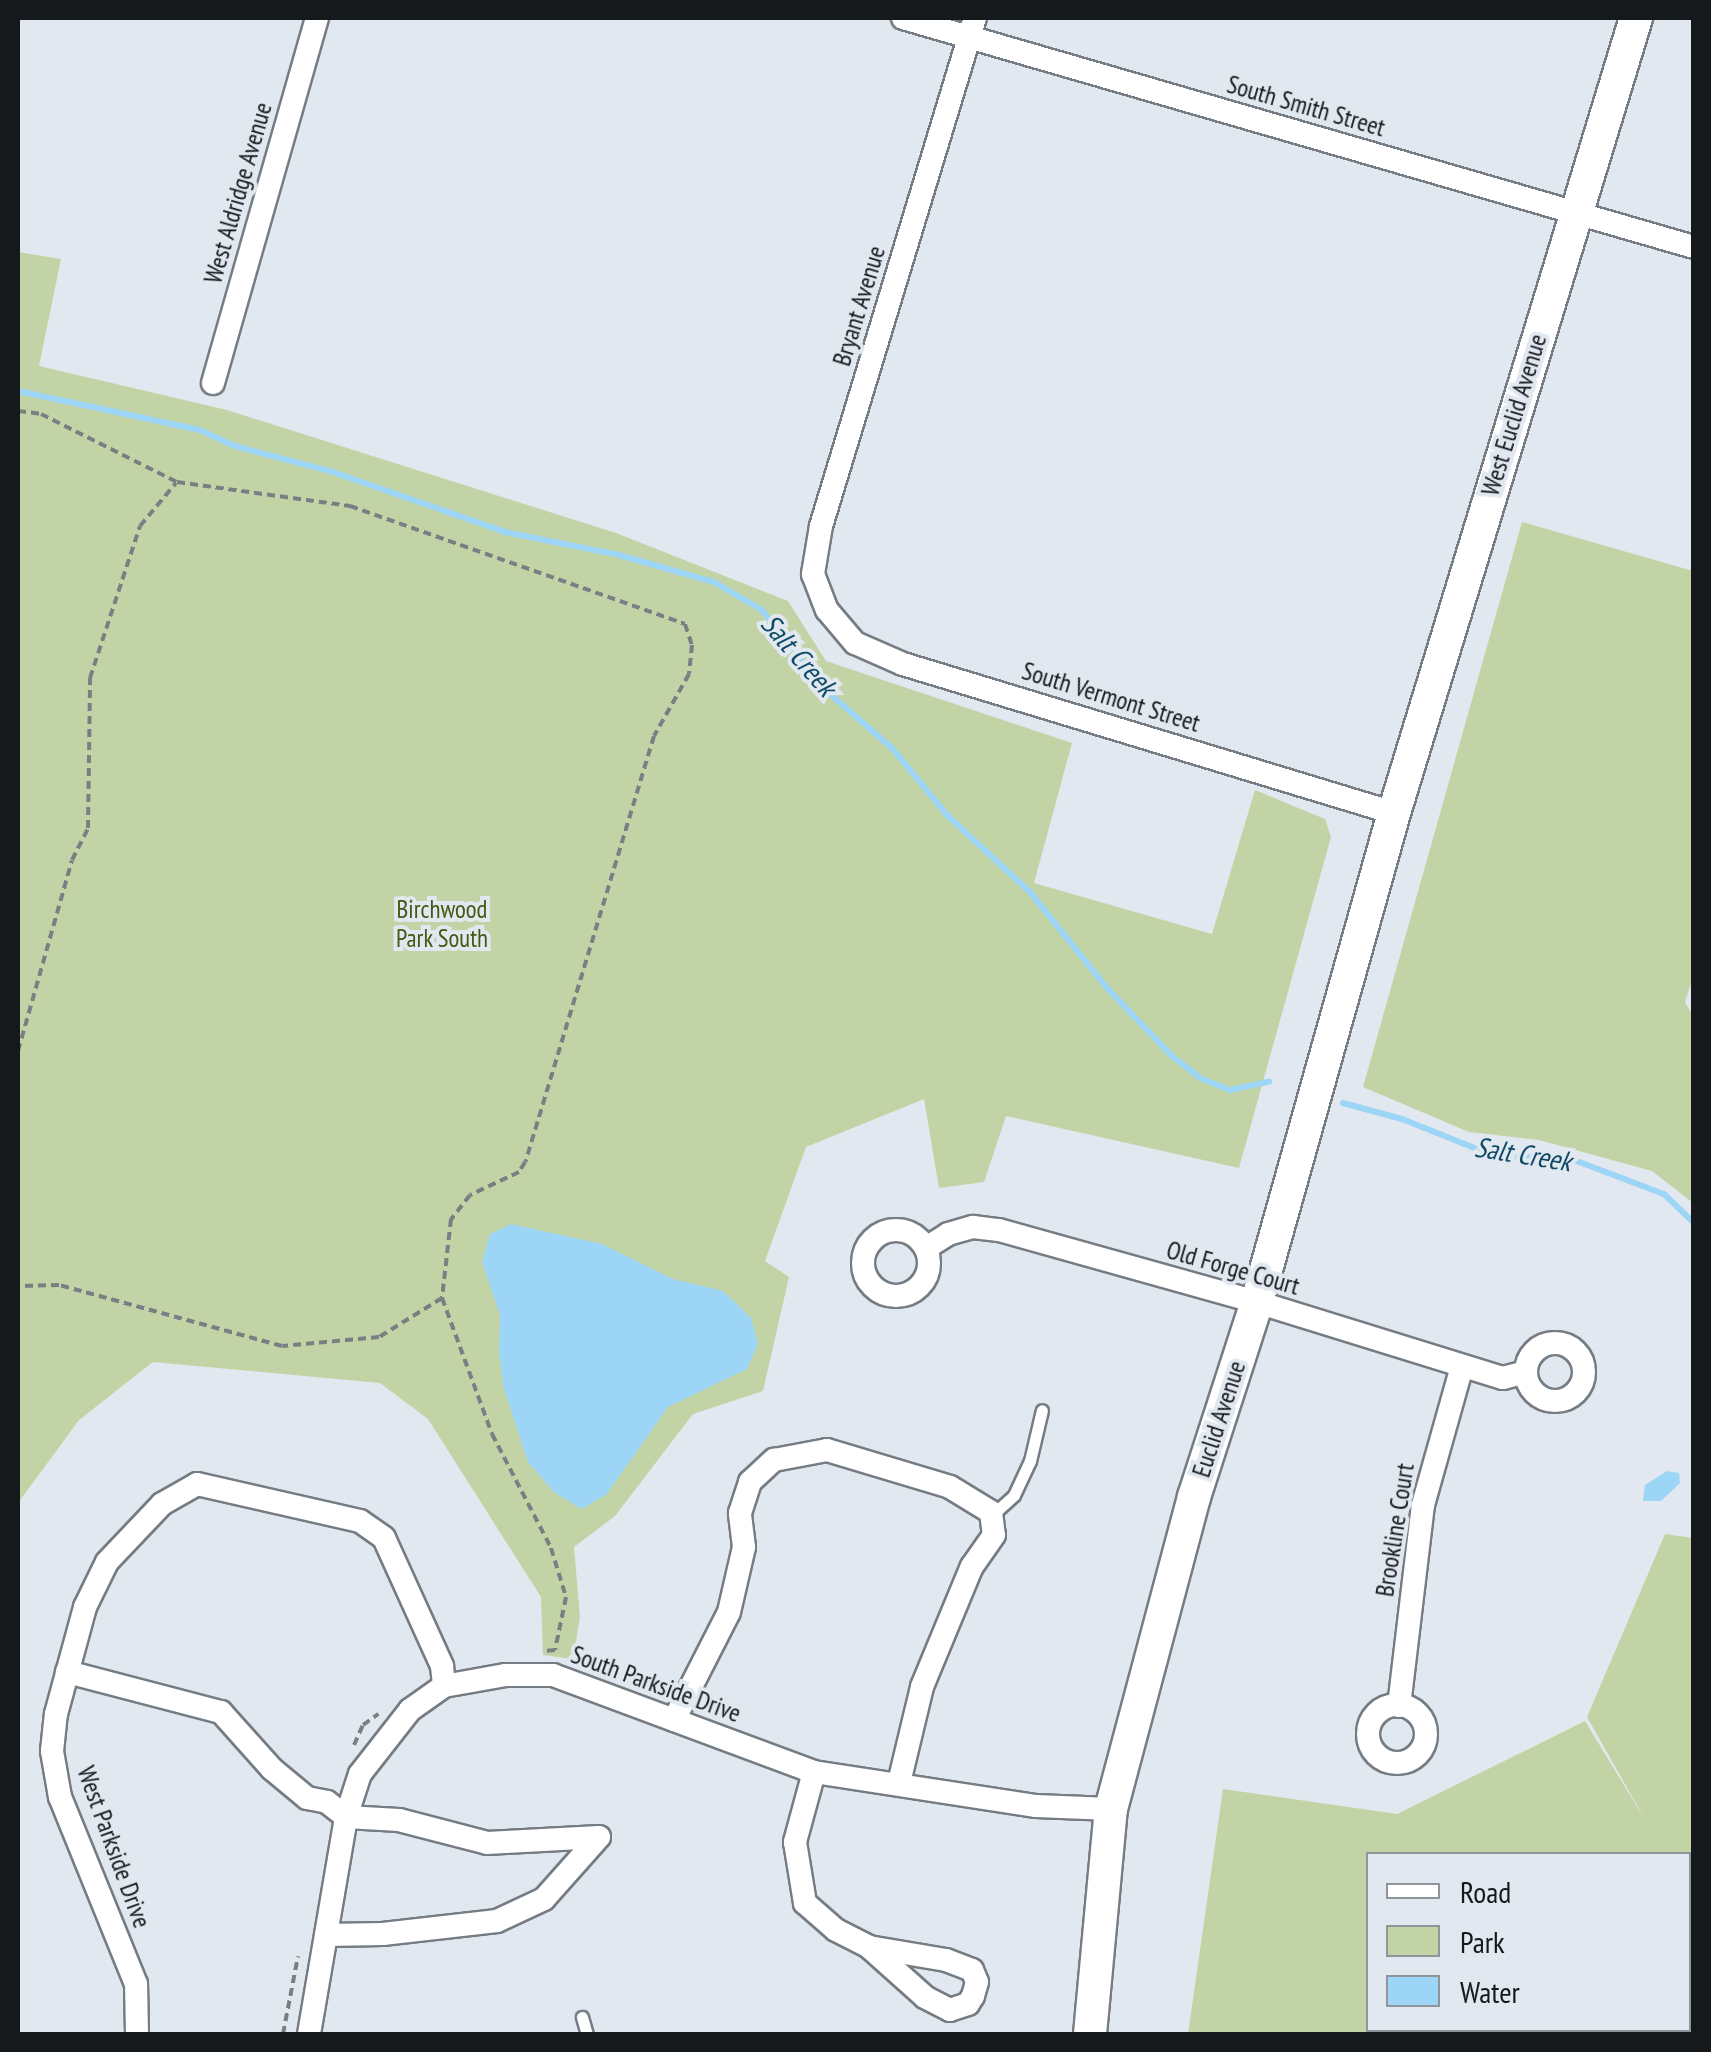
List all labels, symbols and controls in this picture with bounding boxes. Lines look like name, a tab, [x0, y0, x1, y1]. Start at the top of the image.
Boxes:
street label: South Smith Street	[1224, 69, 1388, 143]
street label: West Aldridge Avenue	[198, 98, 278, 288]
street label: Bryant Avenue	[826, 242, 892, 370]
street label: West Euclid Avenue	[1475, 330, 1553, 500]
water label: Salt Creek	[754, 607, 844, 703]
street label: South Vermont Street	[1018, 656, 1204, 738]
park label: Birchwood Park South	[396, 895, 488, 954]
water label: Salt Creek	[1472, 1130, 1574, 1178]
street label: Old Forge Court	[1163, 1235, 1303, 1301]
street label: Euclid Avenue	[1186, 1357, 1252, 1481]
street label: Brookline Court	[1370, 1461, 1420, 1599]
street label: South Parkside Drive	[567, 1639, 745, 1729]
street label: West Parkside Drive	[71, 1762, 157, 1932]
legend	[1366, 1852, 1691, 2032]
text: Road	[1460, 1872, 1511, 1911]
text: Park	[1460, 1922, 1505, 1961]
text: Water	[1460, 1972, 1520, 2011]

